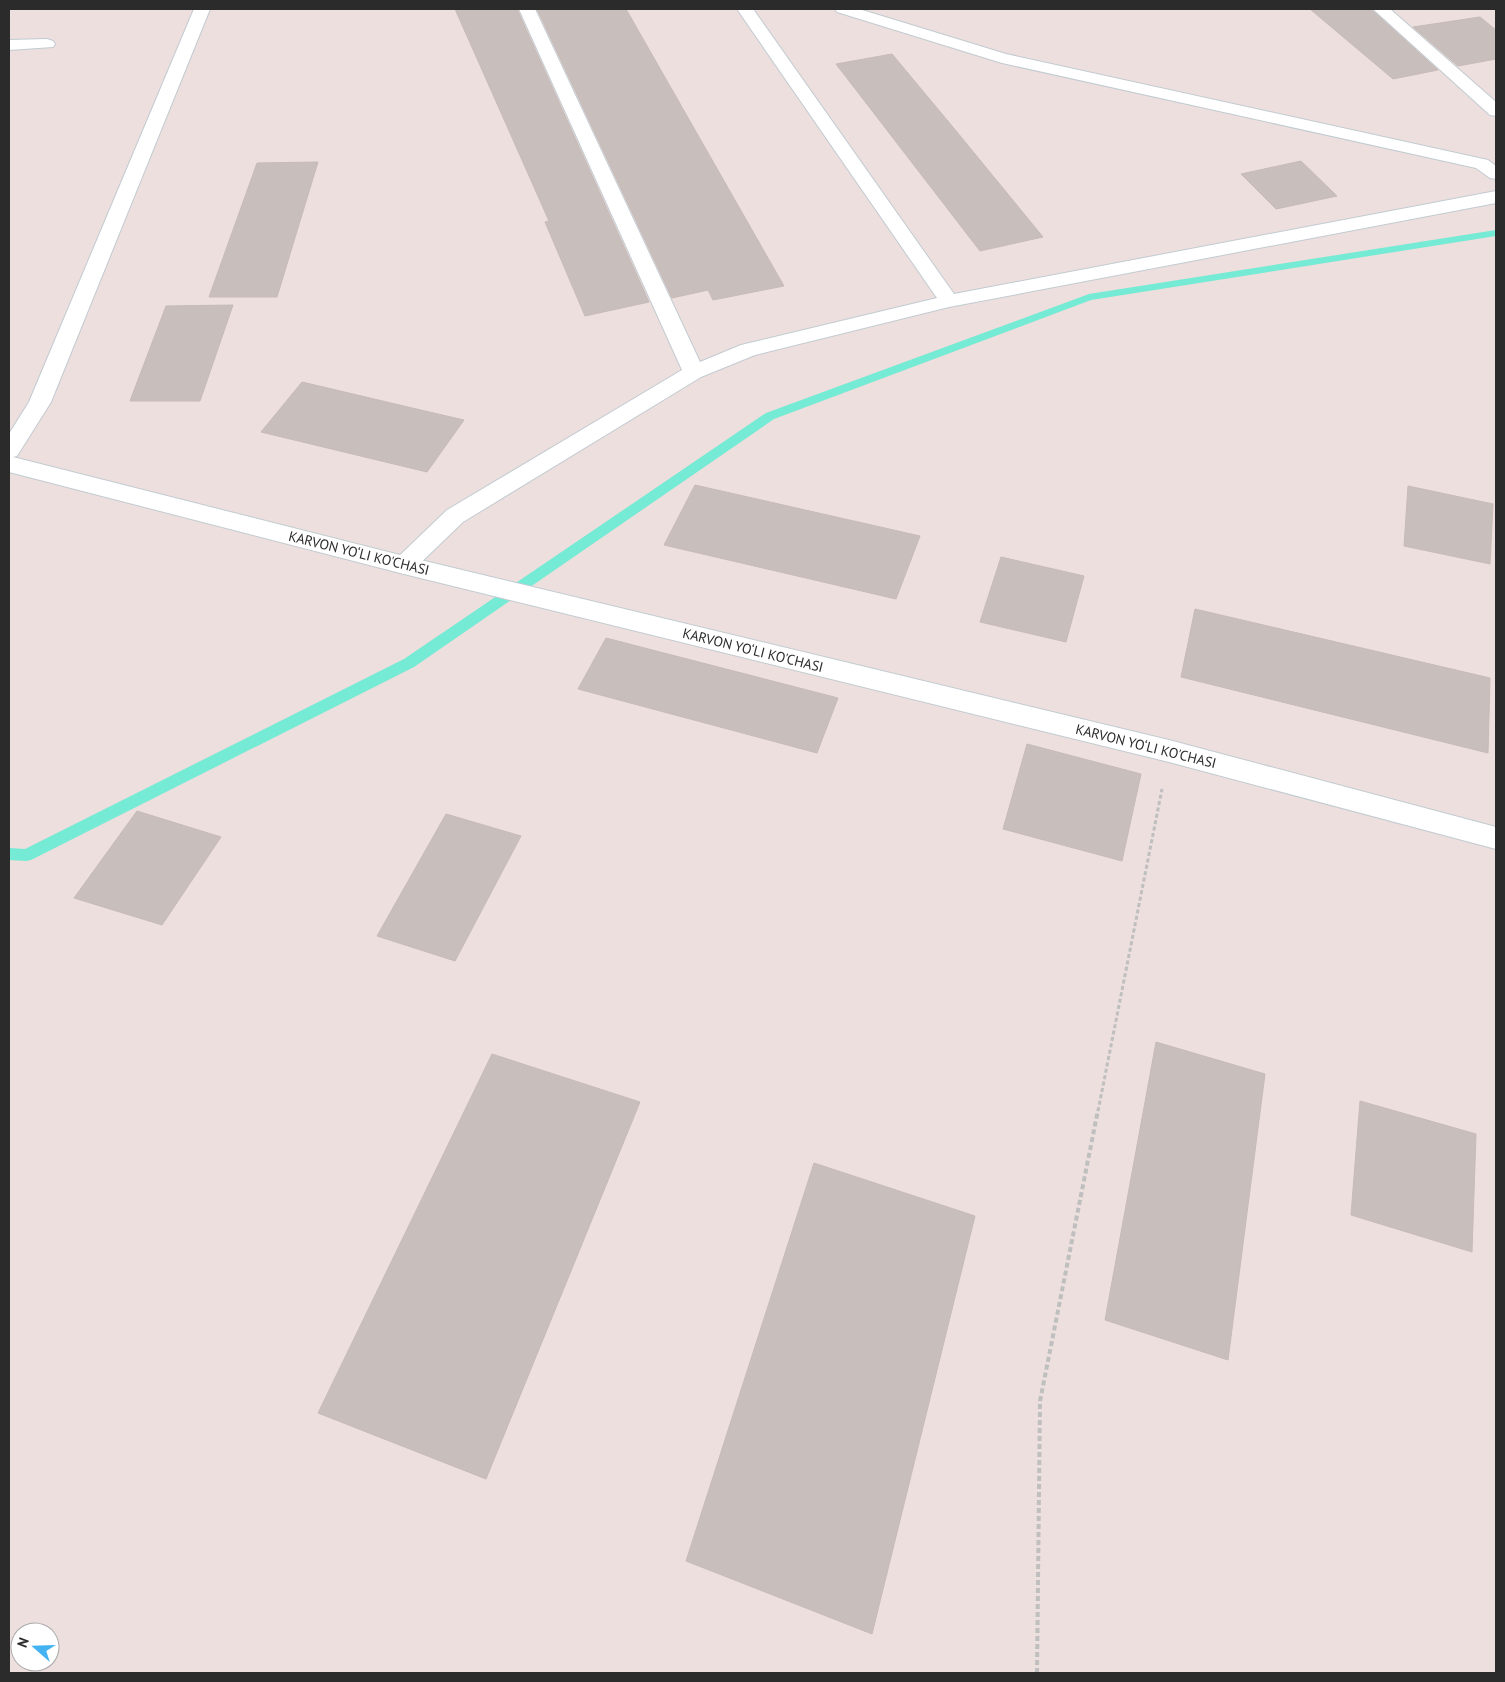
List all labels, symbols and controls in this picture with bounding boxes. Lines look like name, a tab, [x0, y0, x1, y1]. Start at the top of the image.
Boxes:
street label: KARVON YO‘LI KO'CHASI	[287, 527, 431, 579]
street label: KARVON YO‘LI KO'CHASI	[681, 624, 825, 676]
street label: KARVON YO‘LI KO'CHASI	[1074, 720, 1218, 772]
north arrow	[10, 1622, 60, 1672]
text: N	[13, 1635, 33, 1650]

